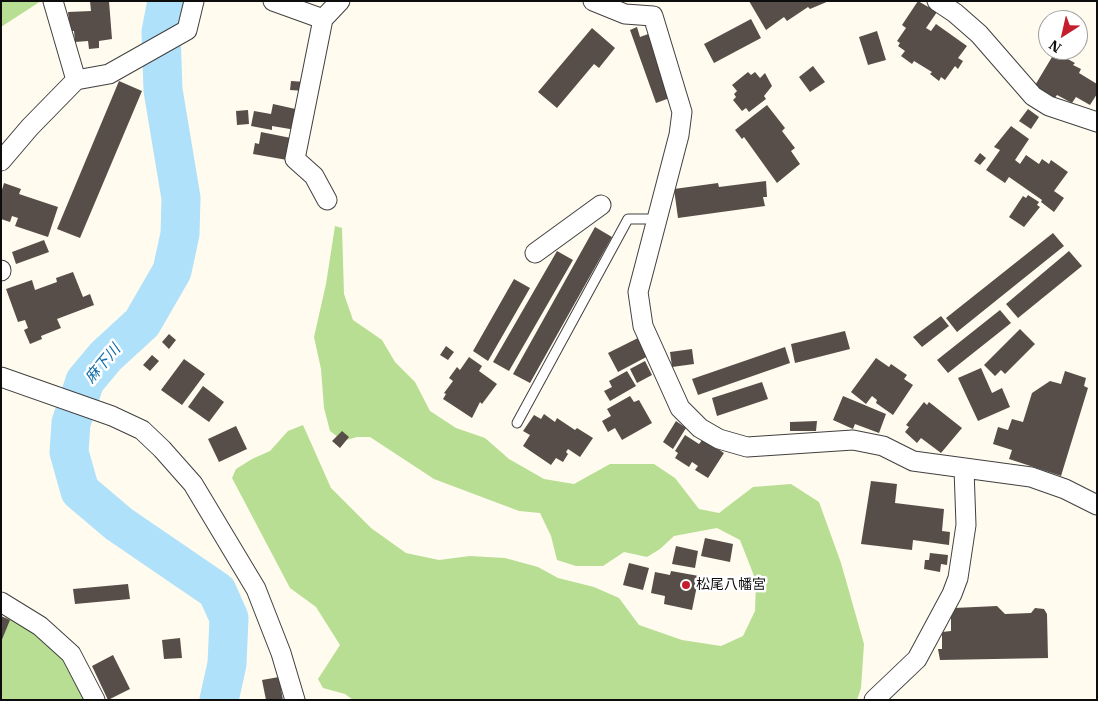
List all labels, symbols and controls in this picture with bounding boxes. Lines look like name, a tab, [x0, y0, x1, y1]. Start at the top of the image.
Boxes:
north arrow	[1038, 10, 1088, 60]
text: N	[1045, 36, 1065, 57]
water label: 麻下川	[82, 341, 124, 387]
place label: 松尾八幡宮	[696, 577, 766, 593]
marker: 松尾八幡宮	[680, 579, 692, 591]

